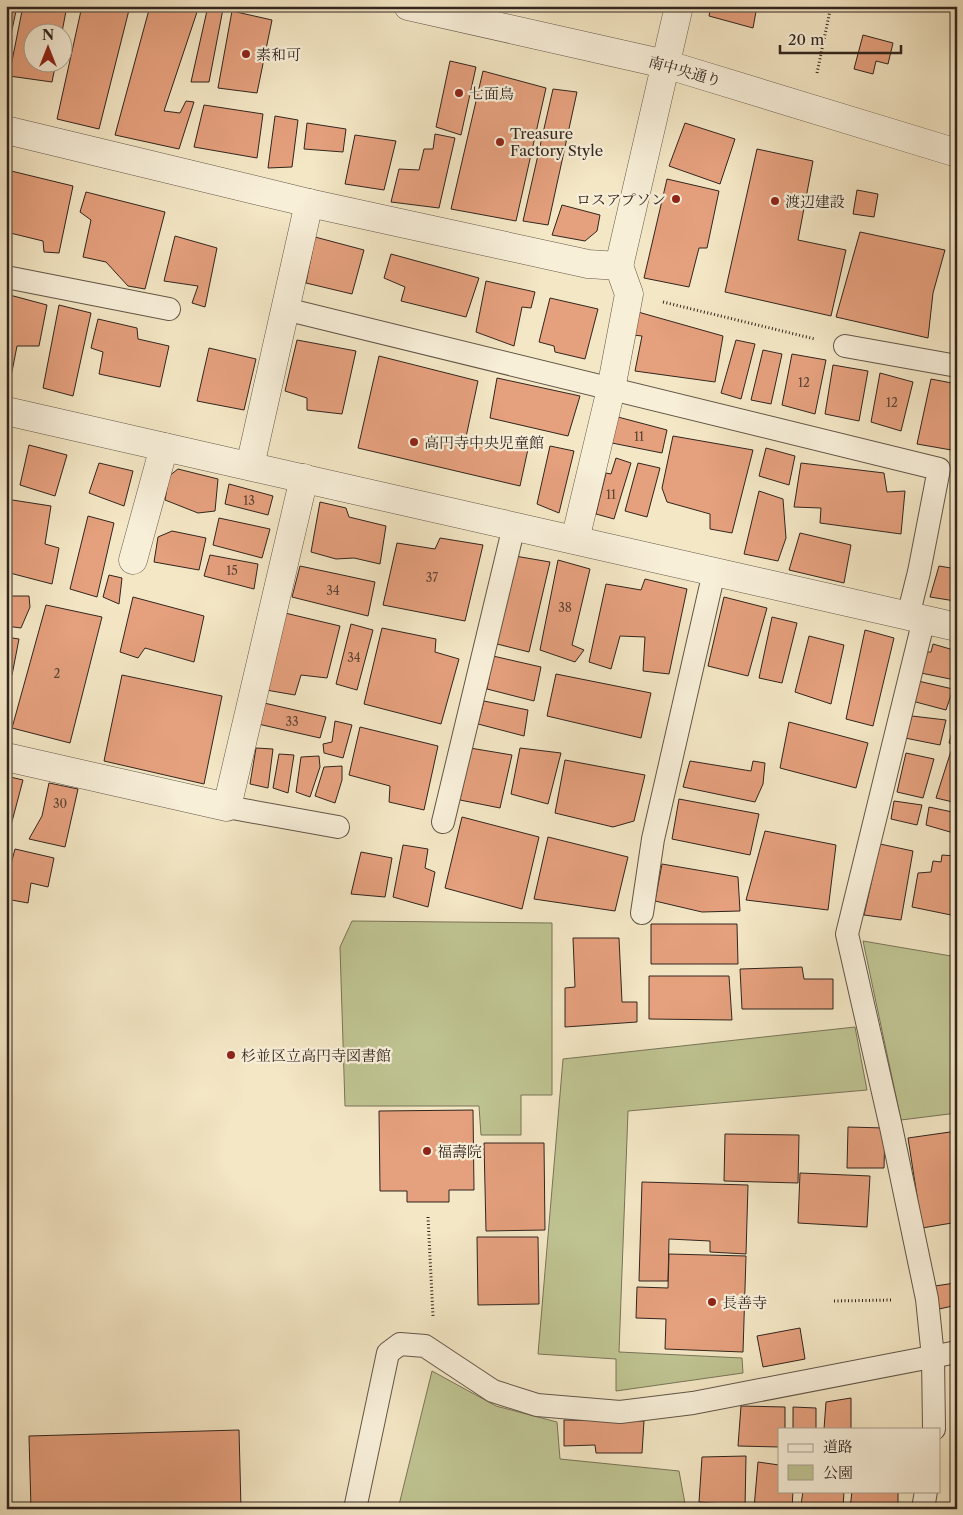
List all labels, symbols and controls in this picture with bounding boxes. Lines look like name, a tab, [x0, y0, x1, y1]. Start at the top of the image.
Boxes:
north arrow	[22, 22, 72, 72]
scale bar	[780, 22, 902, 54]
text: N	[42, 26, 54, 44]
text: 20 m	[788, 30, 824, 49]
place label: 素和可	[256, 45, 301, 64]
marker: 素和可	[240, 48, 252, 60]
street label: 南中央通り	[646, 52, 724, 90]
place label: 七面鳥	[469, 84, 514, 103]
marker: 七面鳥	[453, 87, 465, 99]
place label: Treasure Factory Style	[510, 124, 603, 160]
marker: Treasure Factory Style	[494, 136, 506, 148]
place label: ロスアプソン	[576, 190, 666, 209]
place label: 渡辺建設	[785, 192, 845, 211]
marker: ロスアプソン	[670, 193, 682, 205]
marker: 渡辺建設	[769, 195, 781, 207]
house number: 12	[798, 375, 810, 390]
house number: 12	[886, 395, 898, 410]
house number: 11	[634, 429, 644, 444]
place label: 高円寺中央児童館	[424, 433, 544, 452]
marker: 高円寺中央児童館	[408, 436, 420, 448]
house number: 11	[606, 487, 616, 502]
house number: 13	[243, 493, 255, 508]
house number: 15	[226, 563, 238, 578]
house number: 37	[426, 570, 438, 585]
house number: 34	[326, 583, 340, 598]
house number: 38	[558, 600, 572, 615]
house number: 34	[347, 650, 361, 665]
house number: 2	[54, 666, 61, 681]
house number: 33	[285, 714, 299, 729]
house number: 30	[53, 796, 67, 811]
place label: 杉並区立高円寺図書館	[241, 1046, 391, 1065]
marker: 杉並区立高円寺図書館	[225, 1049, 237, 1061]
place label: 福壽院	[437, 1142, 482, 1161]
marker: 福壽院	[421, 1145, 433, 1157]
place label: 長善寺	[722, 1293, 767, 1312]
marker: 長善寺	[706, 1296, 718, 1308]
legend	[778, 1428, 940, 1492]
text: 道路	[823, 1437, 853, 1456]
text: 公園	[823, 1463, 853, 1482]

